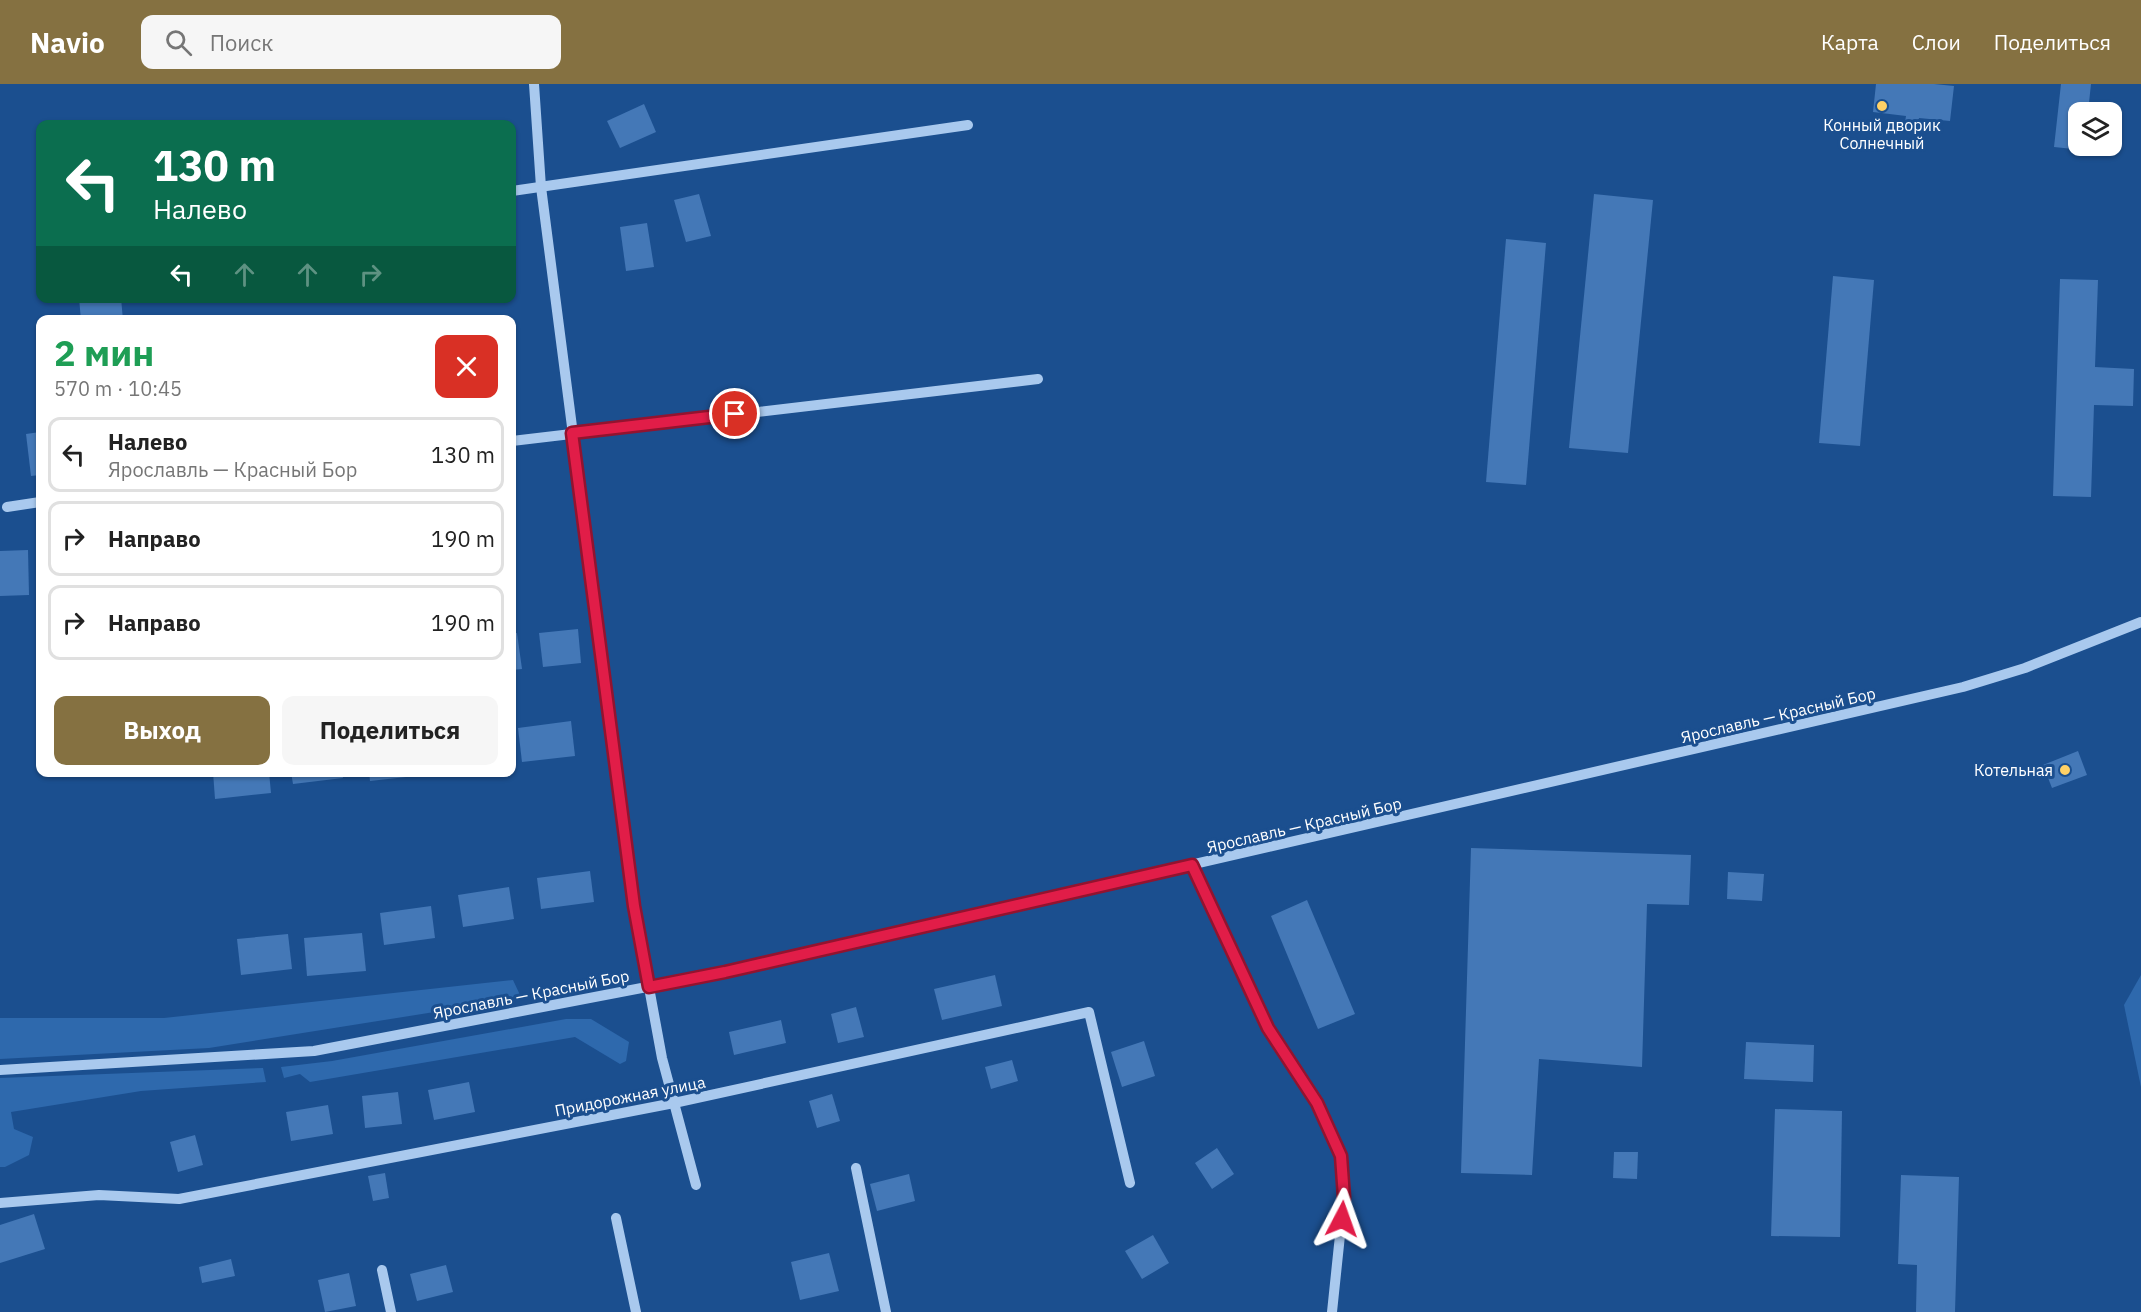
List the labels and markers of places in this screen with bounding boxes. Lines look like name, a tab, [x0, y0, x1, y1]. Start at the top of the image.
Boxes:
marker: Конный дворик Солнечный	[1875, 99, 1889, 113]
place label: Конный дворик Солнечный	[1823, 115, 1941, 153]
pin	[709, 388, 760, 439]
place label: Котельная	[1974, 760, 2053, 780]
marker: Котельная	[2058, 763, 2072, 777]

